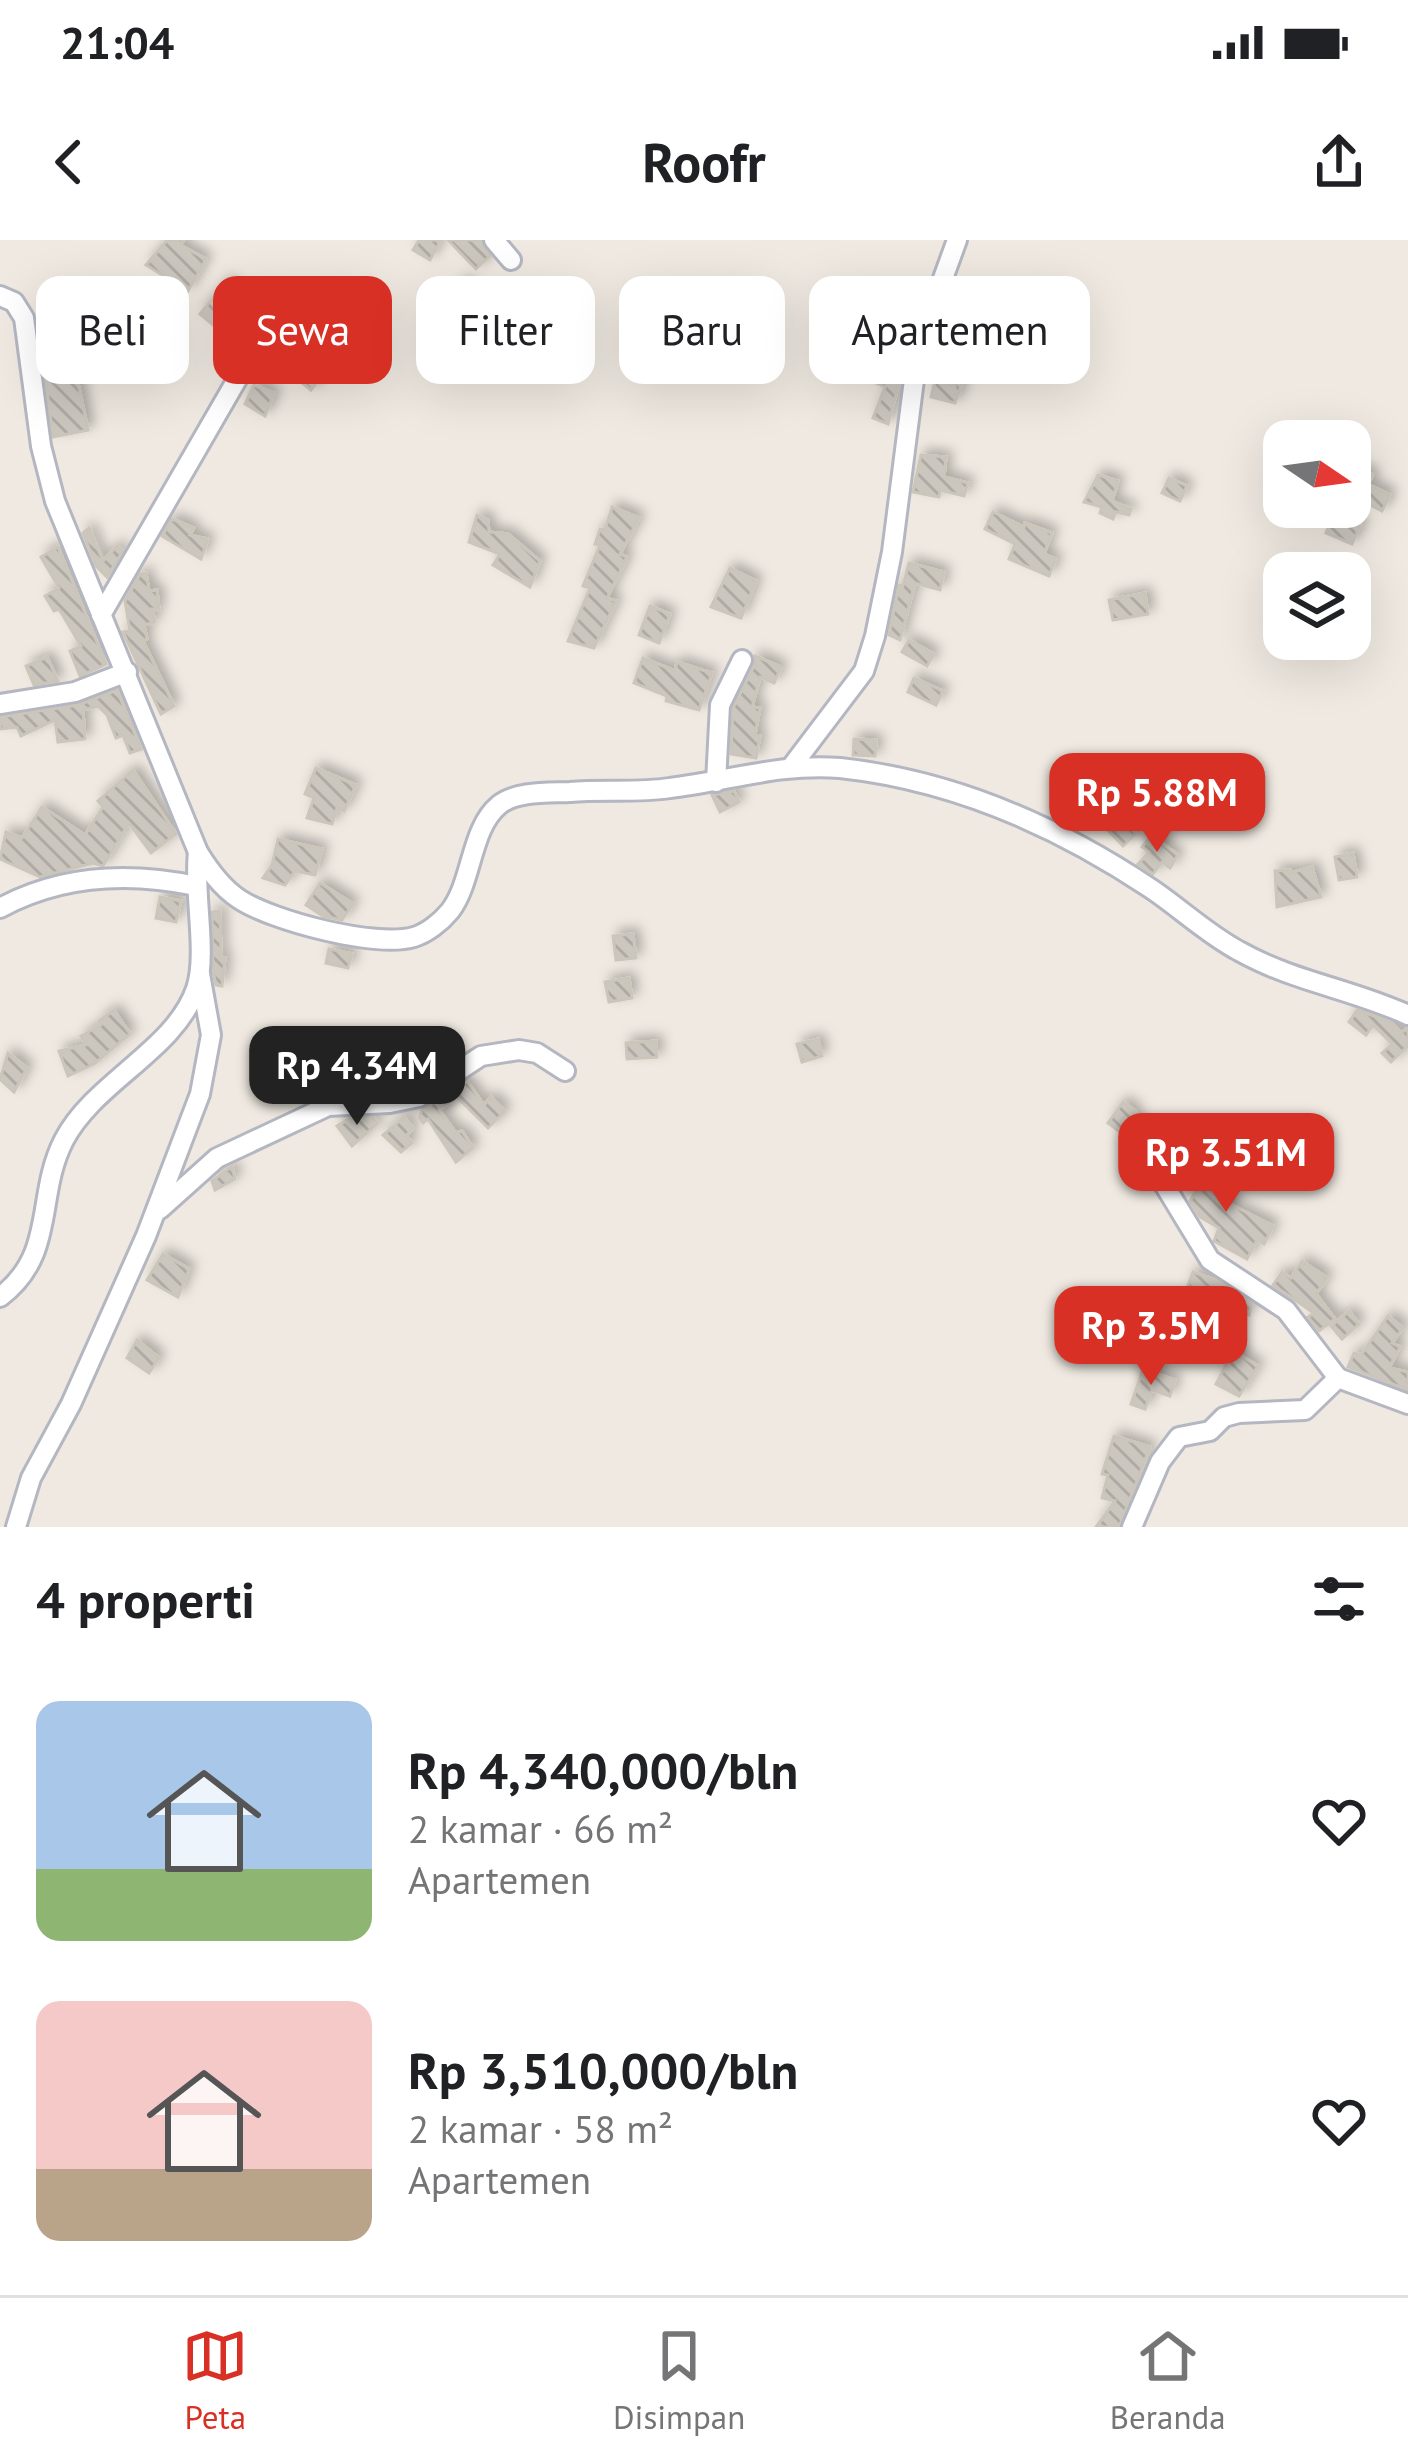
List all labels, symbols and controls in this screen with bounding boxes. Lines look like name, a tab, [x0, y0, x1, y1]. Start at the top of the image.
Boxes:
text: 21:04	[60, 13, 174, 71]
text: Roofr	[642, 127, 766, 197]
icon: back	[36, 129, 102, 195]
icon: share	[1306, 129, 1372, 195]
chip: Beli	[36, 276, 189, 384]
chip: Sewa	[213, 276, 392, 384]
chip: Filter	[416, 276, 595, 384]
chip: Baru	[619, 276, 785, 384]
chip: Apartemen	[809, 276, 1090, 384]
north arrow	[1263, 420, 1371, 528]
map controls	[1263, 420, 1371, 660]
button: layers	[1263, 552, 1371, 660]
pin: Rp 5.88M	[1033, 753, 1281, 855]
text: Rp 5.88M	[1076, 766, 1238, 817]
pin: Rp 4.34M	[233, 1026, 481, 1128]
text: Rp 4.34M	[276, 1039, 438, 1090]
pin: Rp 3.51M	[1102, 1113, 1350, 1215]
text: Rp 3.51M	[1145, 1126, 1307, 1177]
pin: Rp 3.5M	[1040, 1286, 1262, 1388]
text: Rp 3.5M	[1081, 1299, 1221, 1350]
text: 4 properti	[36, 1566, 255, 1632]
icon: filters	[1306, 1566, 1372, 1632]
text: Rp 4,340,000/bln	[408, 1737, 798, 1803]
icon: home	[132, 1749, 276, 1893]
icon: heart	[1306, 1788, 1372, 1854]
text: 2 kamar · 66 m²	[408, 1803, 673, 1854]
text: Apartemen	[408, 1854, 591, 1905]
text: Rp 3,510,000/bln	[408, 2037, 798, 2103]
icon: home	[132, 2049, 276, 2193]
icon: heart	[1306, 2088, 1372, 2154]
text: 2 kamar · 58 m²	[408, 2103, 673, 2154]
text: Apartemen	[408, 2154, 591, 2205]
tab: Peta	[182, 2323, 248, 2438]
tab: Disimpan	[613, 2323, 745, 2438]
tab: Beranda	[1110, 2323, 1226, 2438]

